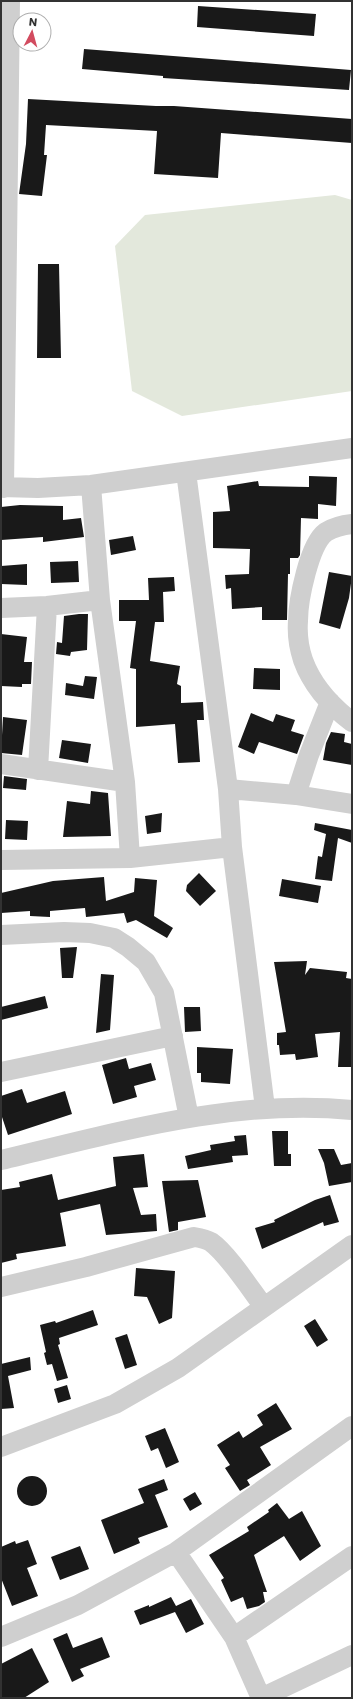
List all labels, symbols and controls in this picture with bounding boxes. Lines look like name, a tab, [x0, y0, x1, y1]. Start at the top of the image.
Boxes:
north arrow	[12, 12, 52, 52]
text: N	[28, 14, 38, 30]

